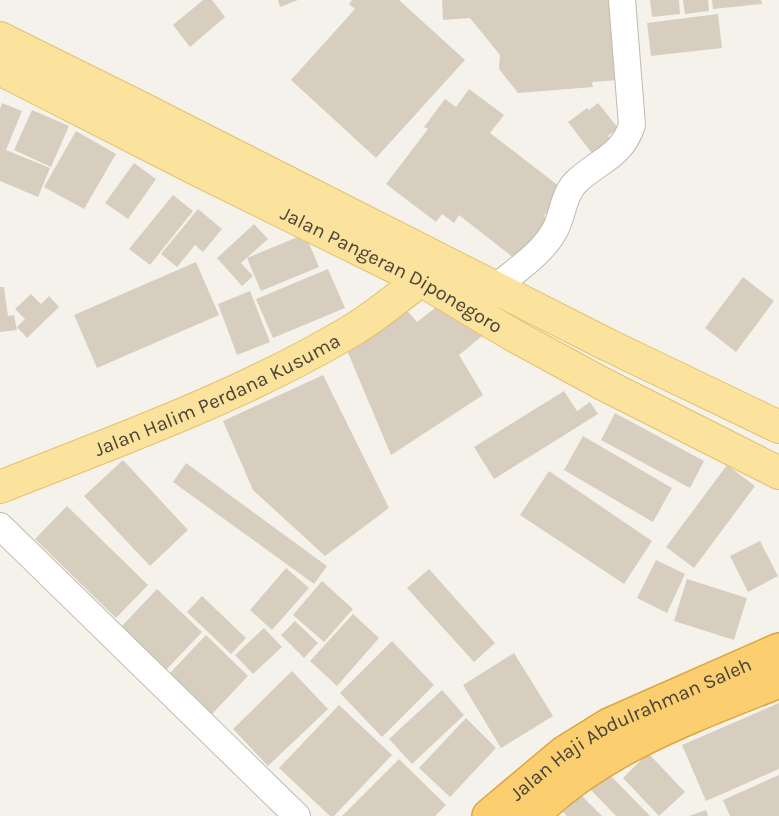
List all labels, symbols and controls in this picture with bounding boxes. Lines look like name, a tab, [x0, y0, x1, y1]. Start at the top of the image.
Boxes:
street label: Jalan Pangeran Diponegoro	[277, 202, 506, 338]
street label: Jalan Halim Perdana Kusuma	[91, 329, 344, 461]
street label: Jalan Haji Abdulrahman Saleh	[505, 653, 755, 806]

